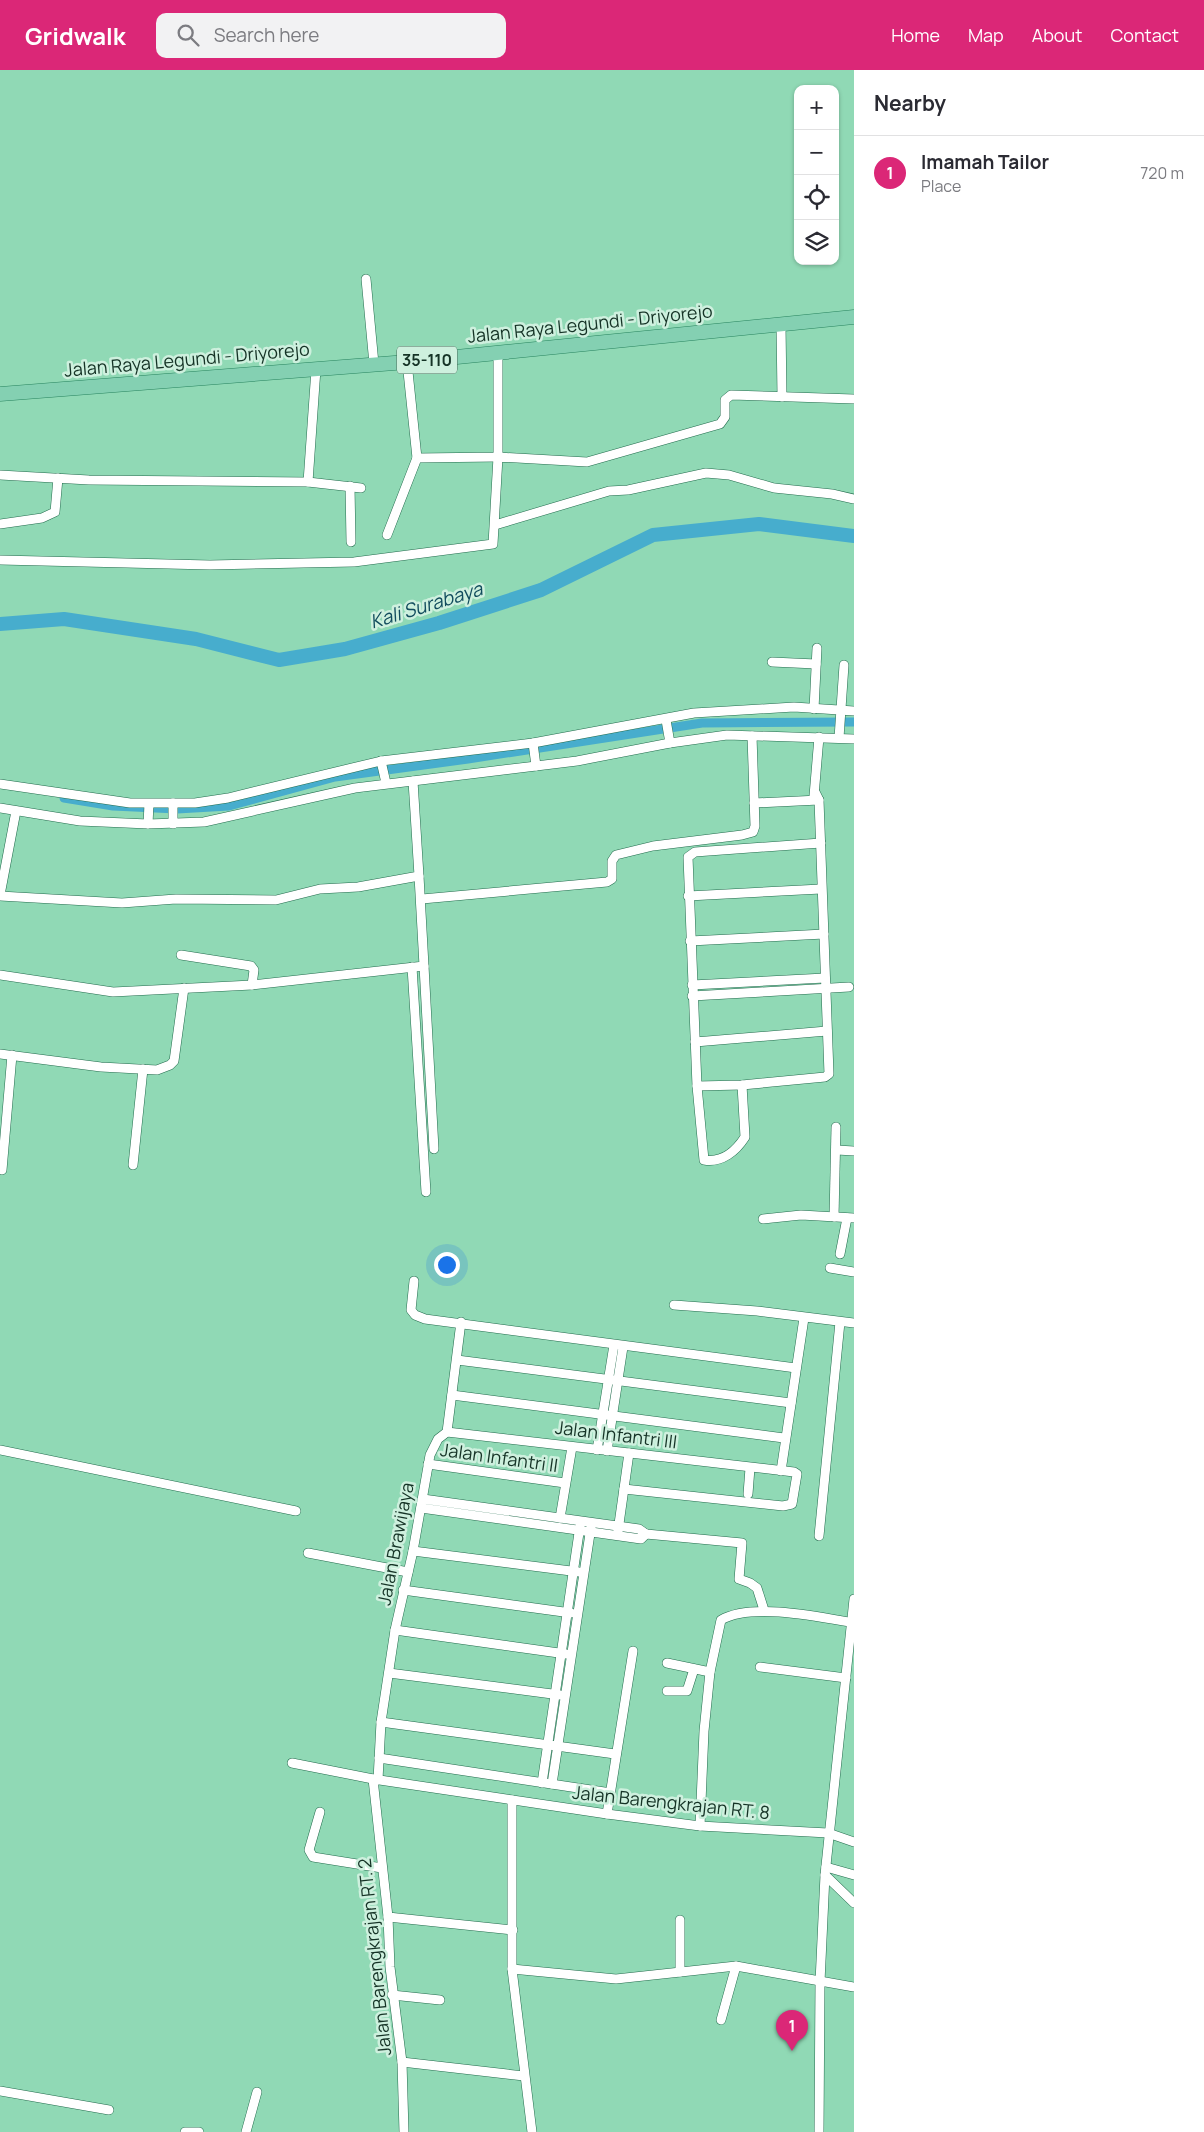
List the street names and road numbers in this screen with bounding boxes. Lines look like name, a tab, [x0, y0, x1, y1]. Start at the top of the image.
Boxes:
street label: Jalan Raya Legundi - Driyorejo	[466, 298, 714, 348]
street label: Jalan Raya Legundi - Driyorejo	[63, 336, 311, 382]
road number: 35-110	[397, 346, 457, 374]
street label: Jalan Infantri III	[554, 1415, 678, 1453]
street label: Jalan Infantri II	[439, 1437, 559, 1477]
street label: Jalan Brawijaya	[371, 1480, 419, 1607]
street label: Jalan Barengkrajan RT. 8	[571, 1780, 771, 1824]
street label: Jalan Barengkrajan RT. 2	[352, 1857, 396, 2057]

